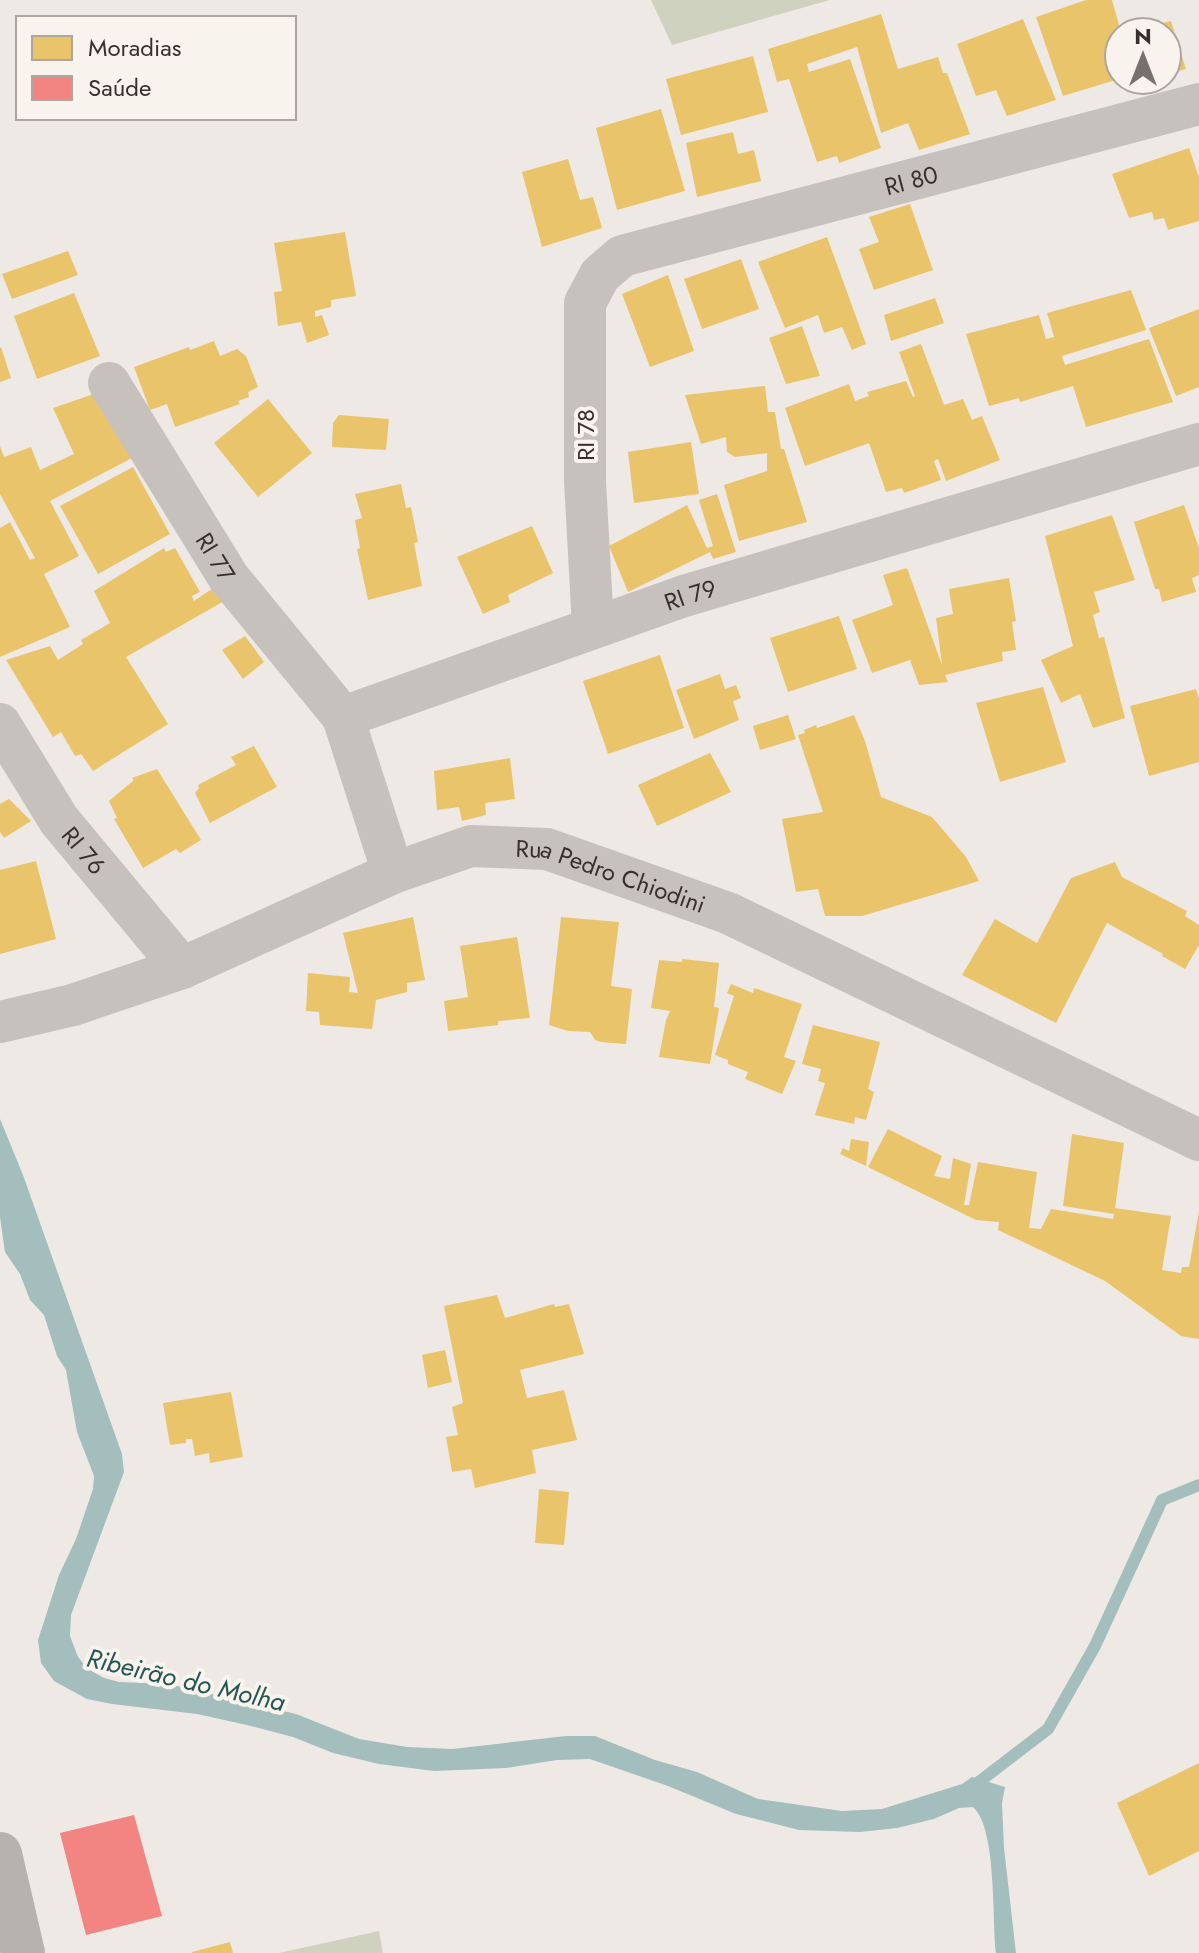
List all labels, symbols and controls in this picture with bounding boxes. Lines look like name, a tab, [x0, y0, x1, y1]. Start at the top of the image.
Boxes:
legend	[16, 16, 296, 120]
north arrow	[1103, 16, 1183, 96]
text: N	[1134, 20, 1152, 52]
text: Moradias	[88, 30, 181, 65]
text: Saúde	[88, 70, 151, 105]
street label: RI 80	[880, 156, 942, 204]
street label: RI 78	[568, 409, 603, 461]
street label: RI 77	[187, 526, 245, 588]
street label: RI 79	[659, 570, 720, 619]
street label: RI 76	[54, 819, 115, 882]
street label: Rua Pedro Chiodini	[515, 830, 711, 921]
water label: Ribeirão do Molha	[83, 1639, 290, 1721]

